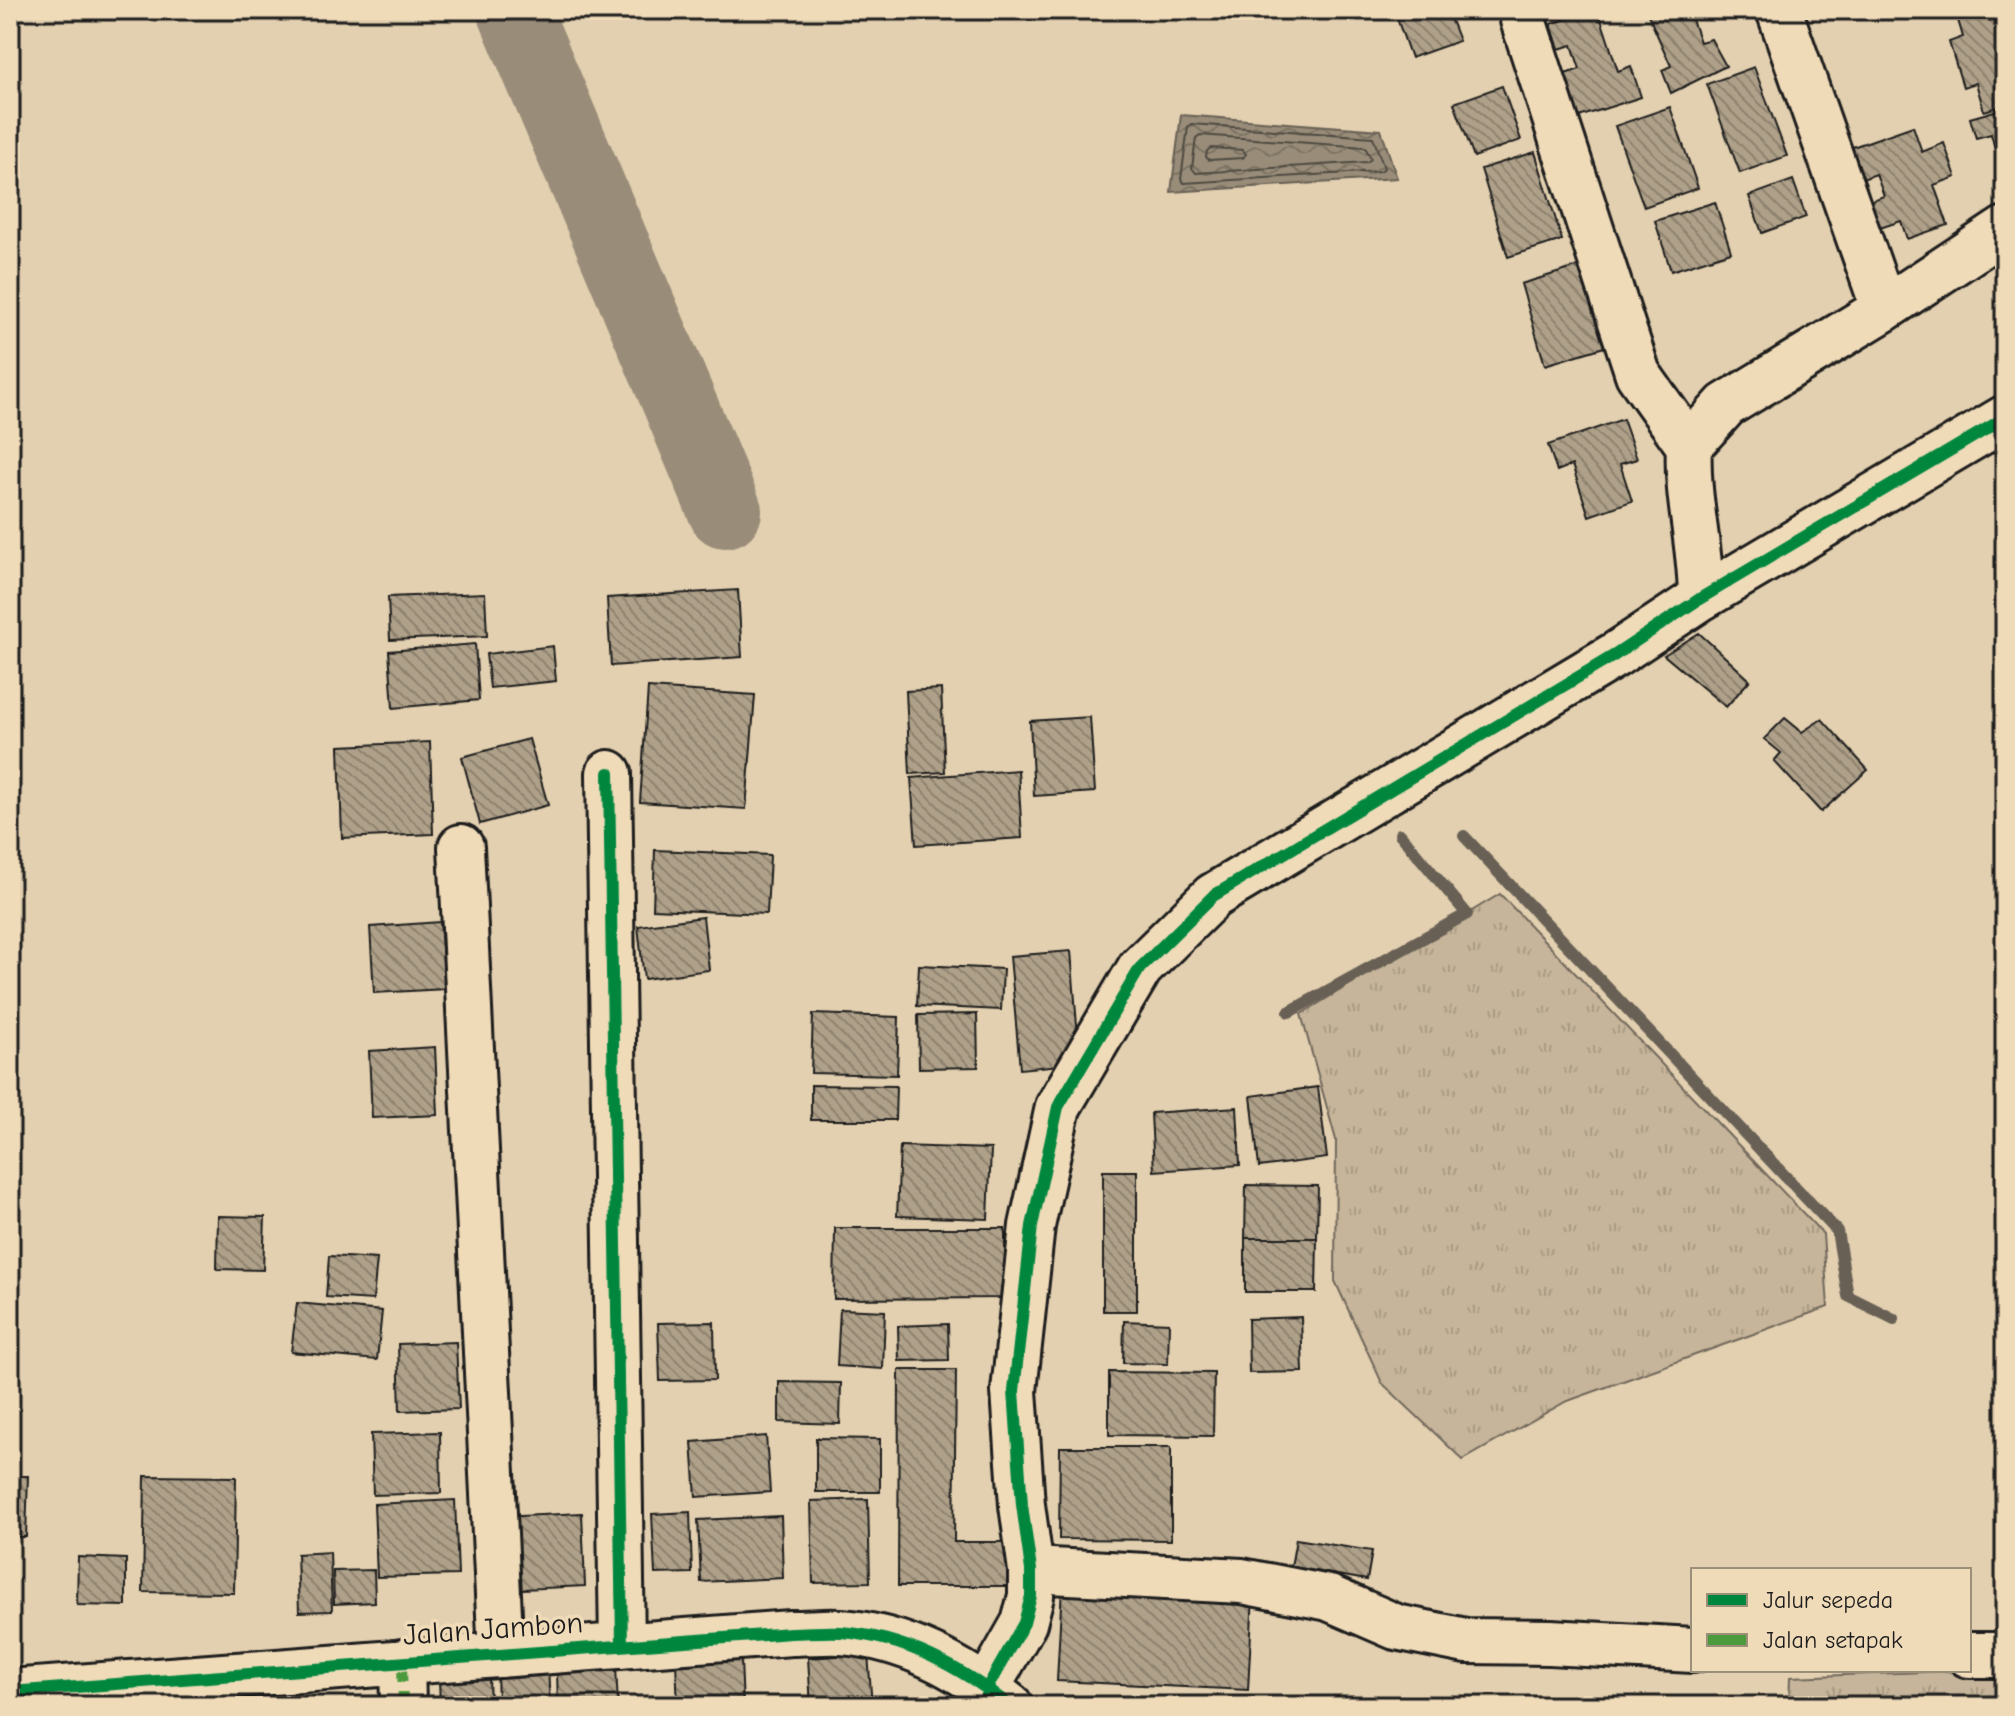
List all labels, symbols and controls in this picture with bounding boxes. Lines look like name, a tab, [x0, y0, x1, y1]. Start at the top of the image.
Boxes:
legend	[1691, 1568, 1971, 1672]
text: Jalur sepeda	[1763, 1586, 1893, 1614]
street label: Jalan Jambon	[402, 1605, 584, 1653]
text: Jalan setapak	[1763, 1626, 1903, 1654]

